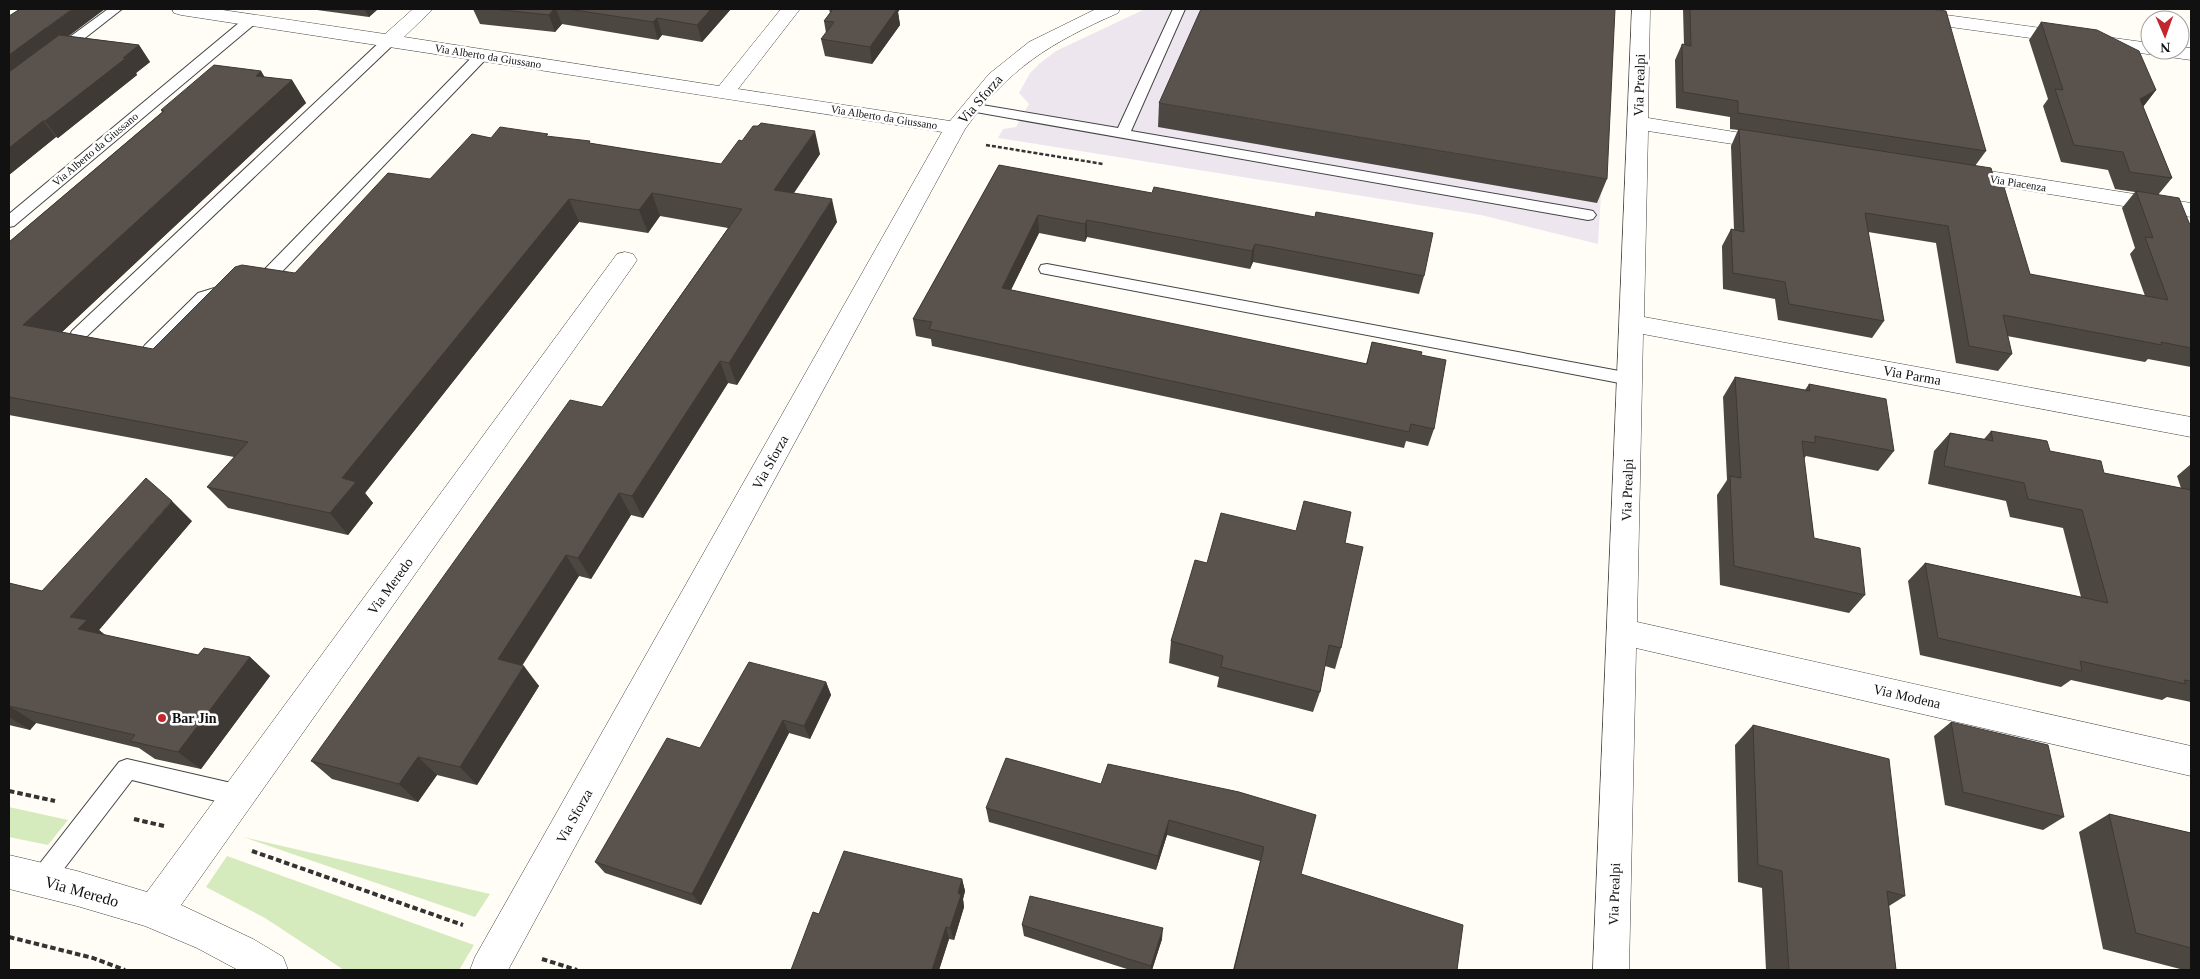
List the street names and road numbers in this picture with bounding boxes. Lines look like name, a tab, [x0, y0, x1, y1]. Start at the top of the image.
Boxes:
street label: Via Alberto da Giussano	[434, 42, 543, 70]
street label: Via Prealpi	[1631, 53, 1648, 117]
street label: Via Sforza	[955, 71, 1006, 127]
street label: Via Alberto da Giussano	[830, 103, 939, 131]
street label: Via Alberto da Giussano	[50, 109, 141, 188]
street label: Via Piacenza	[1989, 173, 2047, 193]
street label: Via Parma	[1882, 363, 1943, 388]
street label: Via Sforza	[749, 432, 792, 492]
street label: Via Prealpi	[1619, 458, 1636, 522]
street label: Via Meredo	[365, 555, 416, 618]
street label: Via Modena	[1872, 681, 1943, 712]
street label: Via Sforza	[553, 786, 596, 846]
street label: Via Prealpi	[1606, 862, 1623, 926]
street label: Via Meredo	[43, 873, 121, 910]

